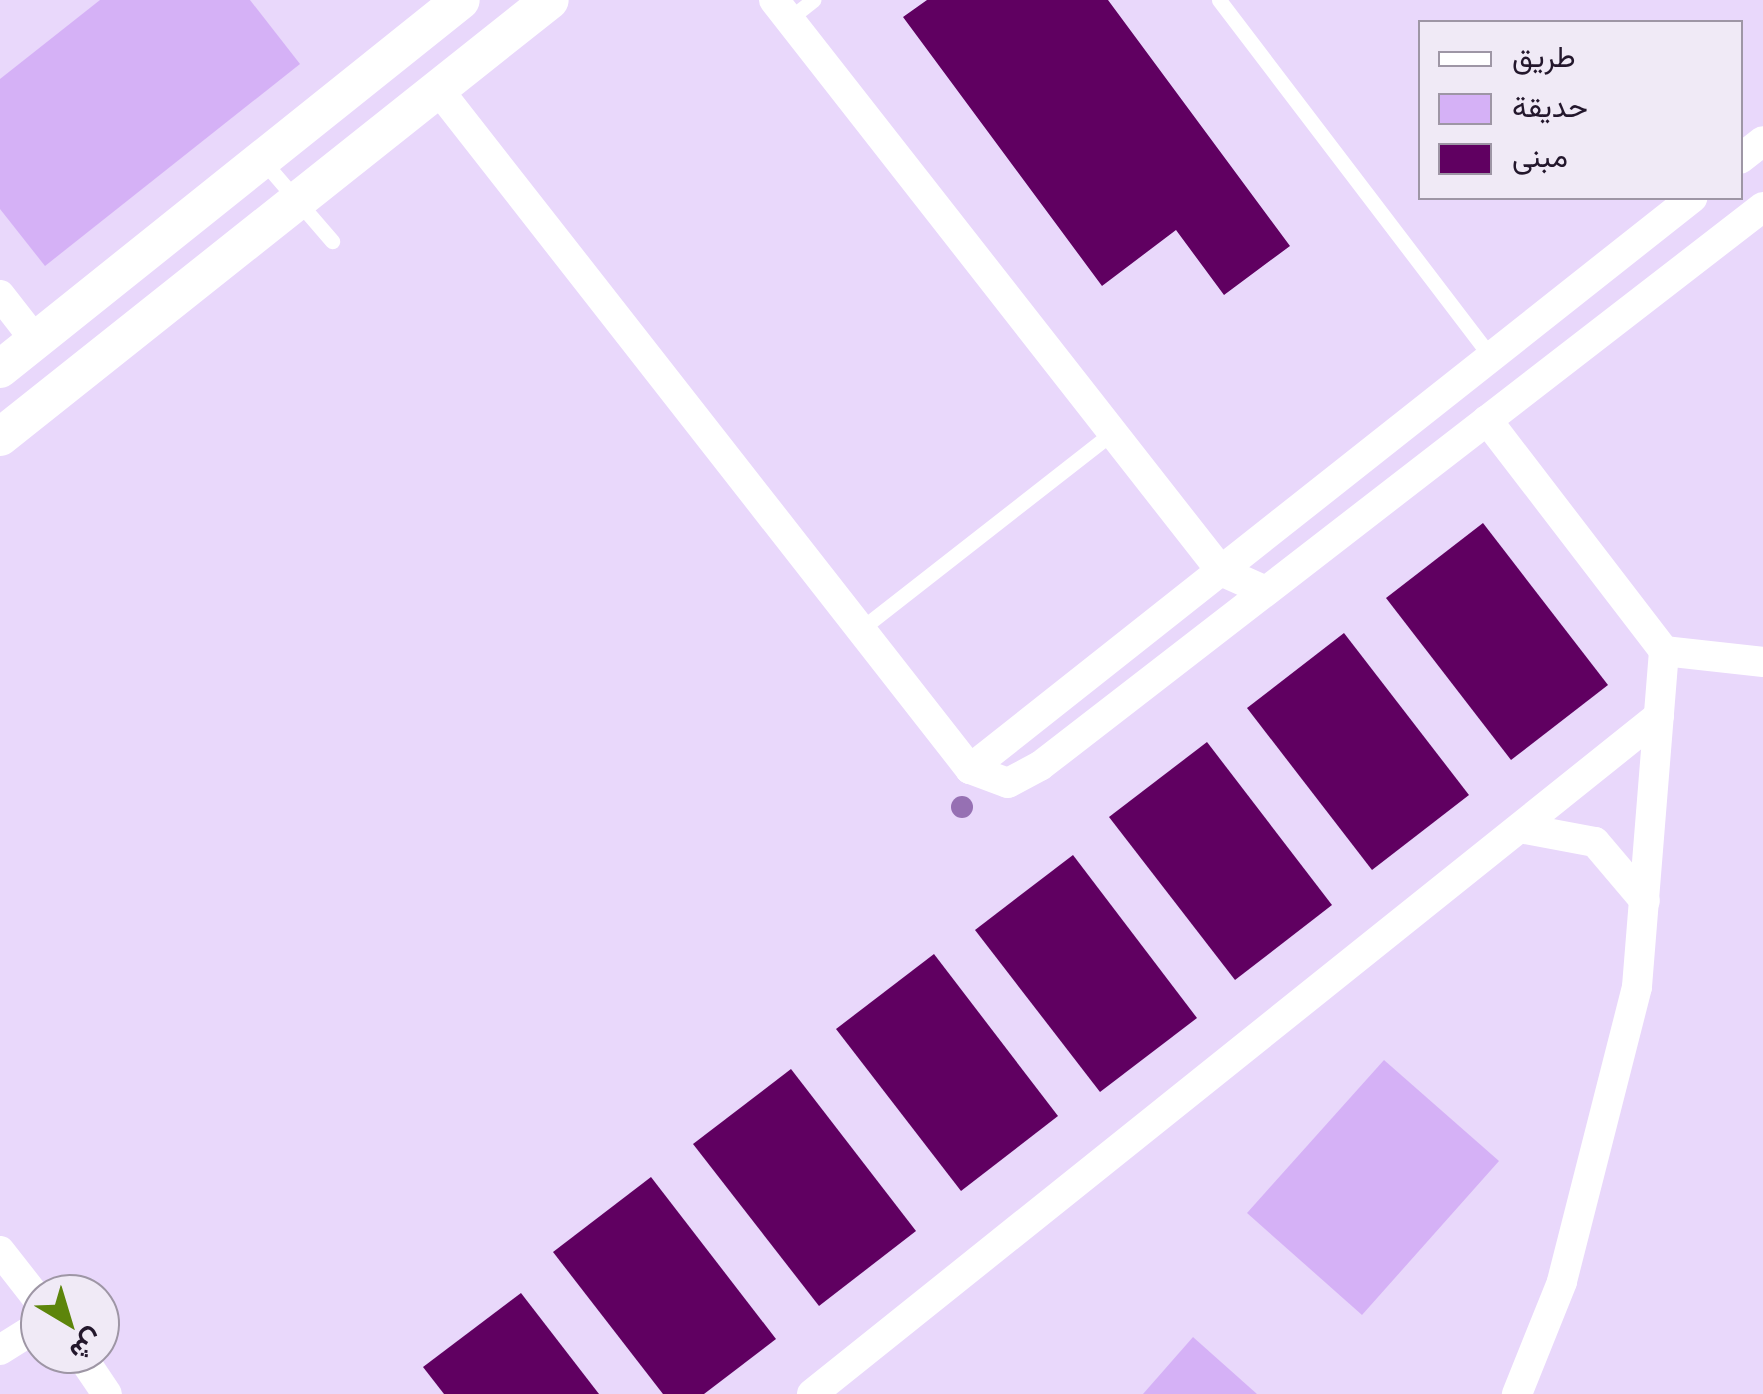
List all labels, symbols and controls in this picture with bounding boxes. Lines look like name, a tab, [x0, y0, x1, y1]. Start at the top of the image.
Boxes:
legend	[1418, 20, 1743, 200]
text: طريق	[1512, 38, 1576, 75]
text: حديقة	[1512, 88, 1588, 125]
text: مبنى	[1512, 138, 1568, 175]
north arrow	[20, 1274, 120, 1374]
text: ش	[64, 1322, 111, 1370]

